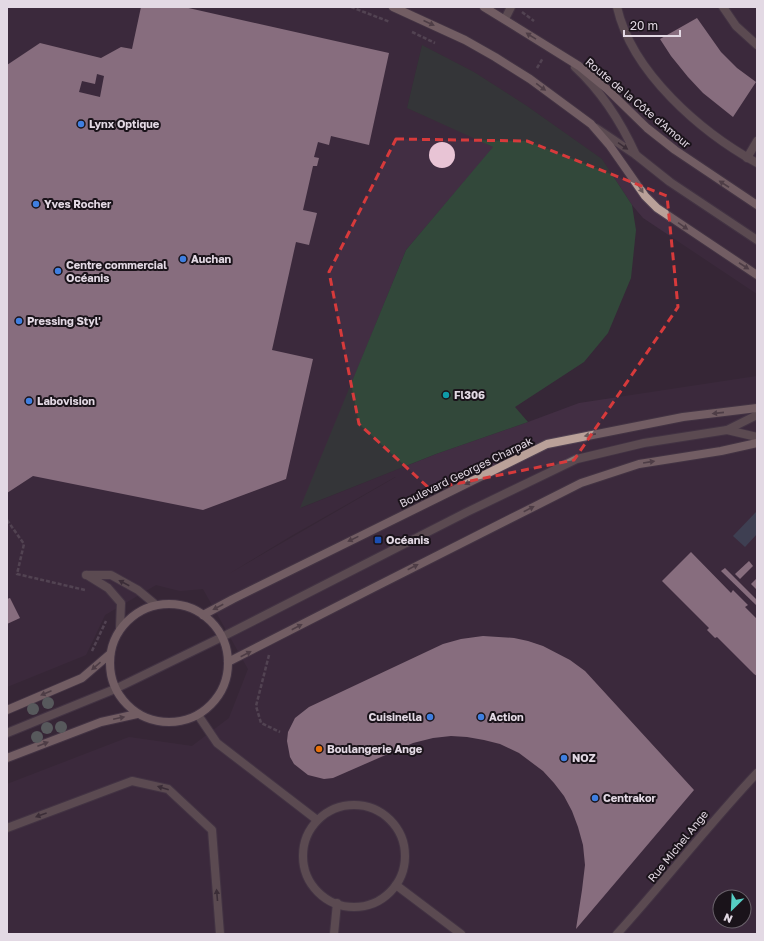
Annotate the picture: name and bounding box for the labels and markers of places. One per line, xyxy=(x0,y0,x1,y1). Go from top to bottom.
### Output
place label: Lynx Optique xyxy=(89,117,160,130)
marker: Lynx Optique xyxy=(76,119,86,129)
place label: Yves Rocher xyxy=(44,197,112,210)
marker: Yves Rocher xyxy=(31,199,41,209)
place label: Auchan xyxy=(191,252,232,265)
marker: Auchan xyxy=(178,254,188,264)
place label: Centre commercial Océanis xyxy=(66,258,167,284)
marker: Centre commercial Océanis xyxy=(53,266,63,276)
place label: Pressing Styl' xyxy=(27,314,101,327)
marker: Pressing Styl' xyxy=(14,316,24,326)
place label: Fl306 xyxy=(454,388,485,401)
marker: Fl306 xyxy=(441,390,451,400)
place label: Labovision xyxy=(37,394,95,407)
marker: Labovision xyxy=(24,396,34,406)
place label: Océanis xyxy=(386,533,430,546)
marker: Océanis xyxy=(373,535,383,545)
place label: Cuisinella xyxy=(369,710,422,723)
place label: Action xyxy=(489,710,524,723)
marker: Cuisinella xyxy=(425,712,435,722)
marker: Action xyxy=(476,712,486,722)
place label: Boulangerie Ange xyxy=(327,742,423,755)
marker: Boulangerie Ange xyxy=(314,744,324,754)
place label: NOZ xyxy=(572,751,596,764)
marker: NOZ xyxy=(559,753,569,763)
place label: Centrakor xyxy=(603,791,657,804)
marker: Centrakor xyxy=(590,793,600,803)

